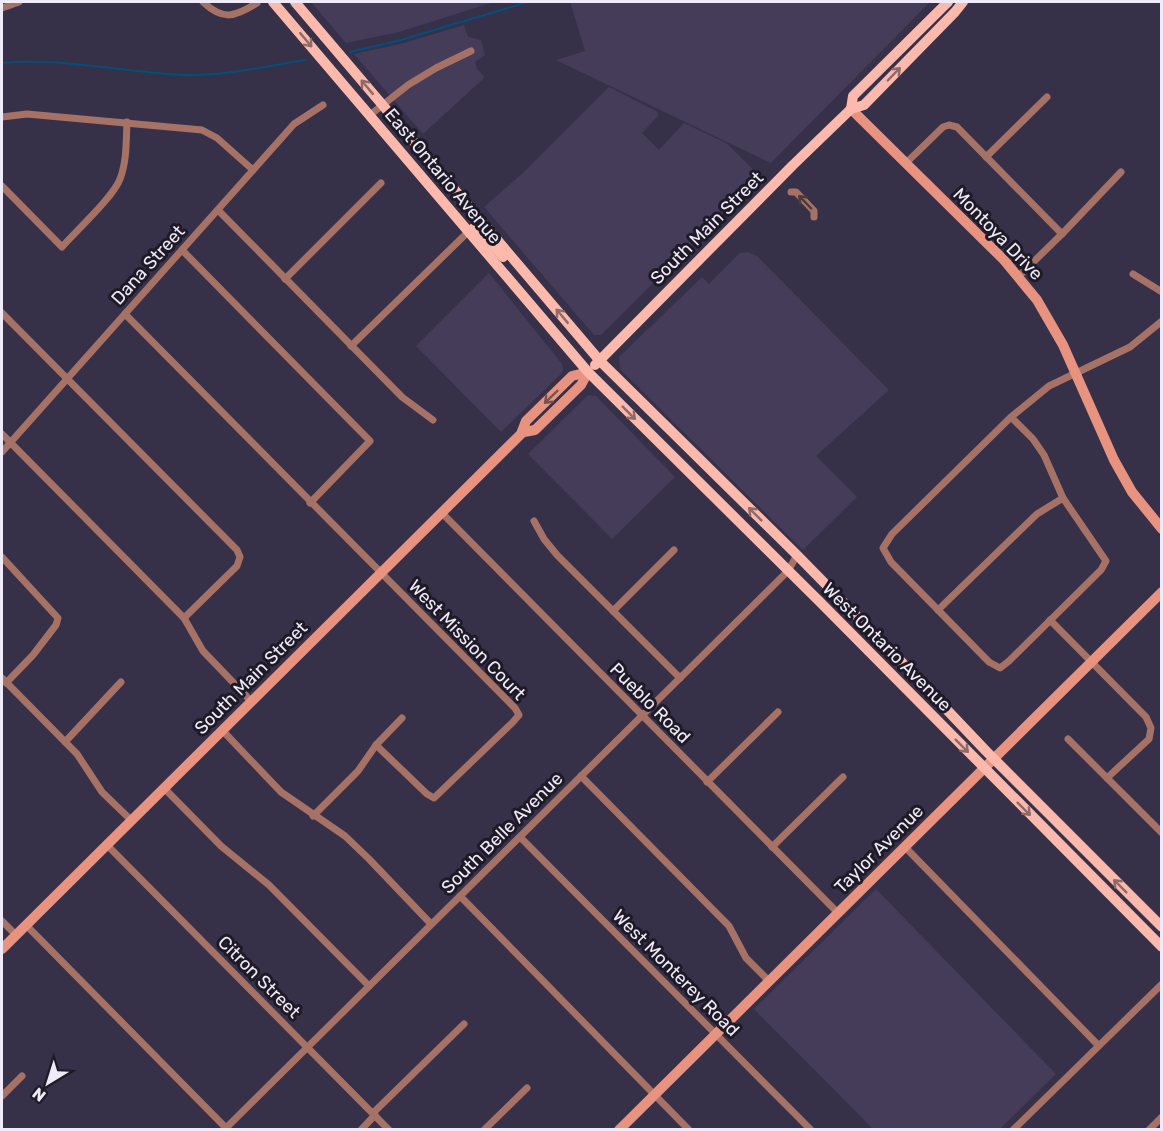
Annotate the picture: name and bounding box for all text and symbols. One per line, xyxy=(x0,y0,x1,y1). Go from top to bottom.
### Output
one-way arrow xyxy=(299,32,313,47)
one-way arrow xyxy=(887,66,902,81)
one-way arrow xyxy=(361,79,374,95)
street label: East Ontario Avenue xyxy=(380,104,506,248)
street label: South Main Street xyxy=(646,167,768,289)
street label: Montoya Drive xyxy=(949,183,1047,285)
one-way arrow xyxy=(798,195,813,210)
street label: Dana Street xyxy=(106,221,190,309)
one-way arrow xyxy=(555,309,569,324)
one-way arrow xyxy=(544,390,559,404)
one-way arrow xyxy=(622,406,637,421)
one-way arrow xyxy=(748,507,763,521)
street label: West Mission Court xyxy=(404,575,530,705)
street label: West Ontario Avenue xyxy=(818,578,956,716)
street label: South Main Street xyxy=(190,617,312,739)
street label: Pueblo Road xyxy=(605,658,695,748)
one-way arrow xyxy=(954,739,969,754)
street label: South Belle Avenue xyxy=(437,768,567,898)
street label: Taylor Avenue xyxy=(830,800,928,898)
one-way arrow xyxy=(1017,802,1032,817)
one-way arrow xyxy=(1113,878,1128,893)
street label: West Monterey Road xyxy=(608,905,744,1041)
street label: Citron Street xyxy=(213,931,305,1023)
north arrow xyxy=(18,1053,78,1113)
text: N xyxy=(29,1083,49,1105)

